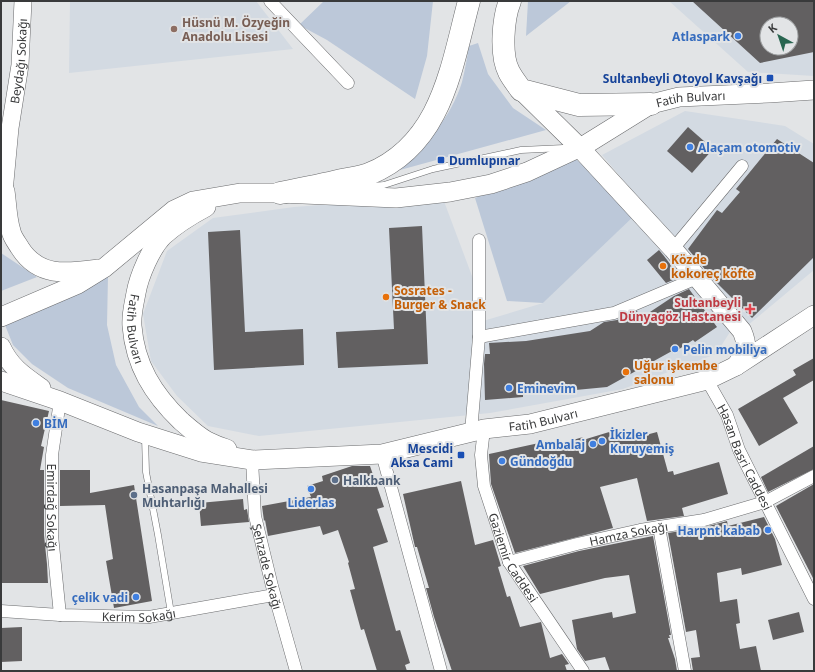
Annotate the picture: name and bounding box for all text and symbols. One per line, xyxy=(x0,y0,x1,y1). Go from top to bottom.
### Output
place label: Hüsnü M. Özyeğin Anadolu Lisesi xyxy=(182,14,290,45)
north arrow xyxy=(759,16,799,56)
street label: Beydağı Sokağı xyxy=(5,18,31,105)
text: K xyxy=(765,19,780,36)
marker: Hüsnü M. Özyeğin Anadolu Lisesi xyxy=(169,24,179,34)
place label: Atlaspark xyxy=(672,28,731,45)
marker: Atlaspark xyxy=(733,31,743,41)
place label: Sultanbeyli Otoyol Kavşağı xyxy=(603,70,762,87)
marker: Sultanbeyli Otoyol Kavşağı xyxy=(765,73,775,83)
street label: Fatih Bulvarı xyxy=(654,86,726,111)
place label: Alaçam otomotiv xyxy=(698,139,800,156)
marker: Alaçam otomotiv xyxy=(685,142,695,152)
place label: Dumlupınar xyxy=(449,152,521,169)
marker: Dumlupınar xyxy=(436,155,446,165)
place label: Közde kokoreç köfte xyxy=(671,251,754,282)
marker: Közde kokoreç köfte xyxy=(658,261,668,271)
place label: Sosrates - Burger & Snack xyxy=(394,282,486,313)
street label: Fatih Bulvarı xyxy=(123,292,148,366)
marker: Sosrates - Burger & Snack xyxy=(381,292,391,302)
place label: Sultanbeyli Dünyagöz Hastanesi xyxy=(619,294,741,325)
marker: Sultanbeyli Dünyagöz Hastanesi xyxy=(744,303,756,315)
place label: Pelin mobiliya xyxy=(683,341,767,358)
marker: Pelin mobiliya xyxy=(670,344,680,354)
place label: Uğur işkembe salonu xyxy=(634,357,718,388)
marker: Uğur işkembe salonu xyxy=(621,367,631,377)
place label: Eminevim xyxy=(517,380,576,397)
marker: Eminevim xyxy=(504,383,514,393)
street label: Hasan Basri Caddesi xyxy=(714,401,776,513)
street label: Fatih Bulvarı xyxy=(508,404,579,435)
place label: BİM xyxy=(44,415,68,432)
marker: BİM xyxy=(31,418,41,428)
place label: İkizler Kuruyemiş xyxy=(610,426,674,457)
place label: Ambalaj xyxy=(536,436,585,453)
marker: İkizler Kuruyemiş xyxy=(597,436,607,446)
marker: Ambalaj xyxy=(588,439,598,449)
place label: Mescidi Aksa Cami xyxy=(391,440,453,471)
marker: Mescidi Aksa Cami xyxy=(456,450,466,460)
place label: Gündoğdu xyxy=(510,453,572,470)
marker: Gündoğdu xyxy=(497,456,507,466)
street label: Emirdağ Sokağı xyxy=(43,463,62,552)
place label: Halkbank xyxy=(343,472,401,489)
marker: Halkbank xyxy=(330,475,340,485)
place label: Hasanpaşa Mahallesi Muhtarlığı xyxy=(142,480,268,511)
marker: Liderlas xyxy=(306,484,316,494)
marker: Hasanpaşa Mahallesi Muhtarlığı xyxy=(129,490,139,500)
place label: Liderlas xyxy=(287,494,335,511)
street label: Gaziemir Caddesi xyxy=(485,510,542,605)
street label: Hamza Sokağı xyxy=(588,517,669,550)
street label: Şehzade Sokağı xyxy=(249,522,287,611)
place label: Harpnt kabab xyxy=(678,522,760,539)
marker: Harpnt kabab xyxy=(763,525,773,535)
place label: çelik vadi xyxy=(72,589,128,606)
marker: çelik vadi xyxy=(131,592,141,602)
street label: Kerim Sokağı xyxy=(102,604,177,626)

